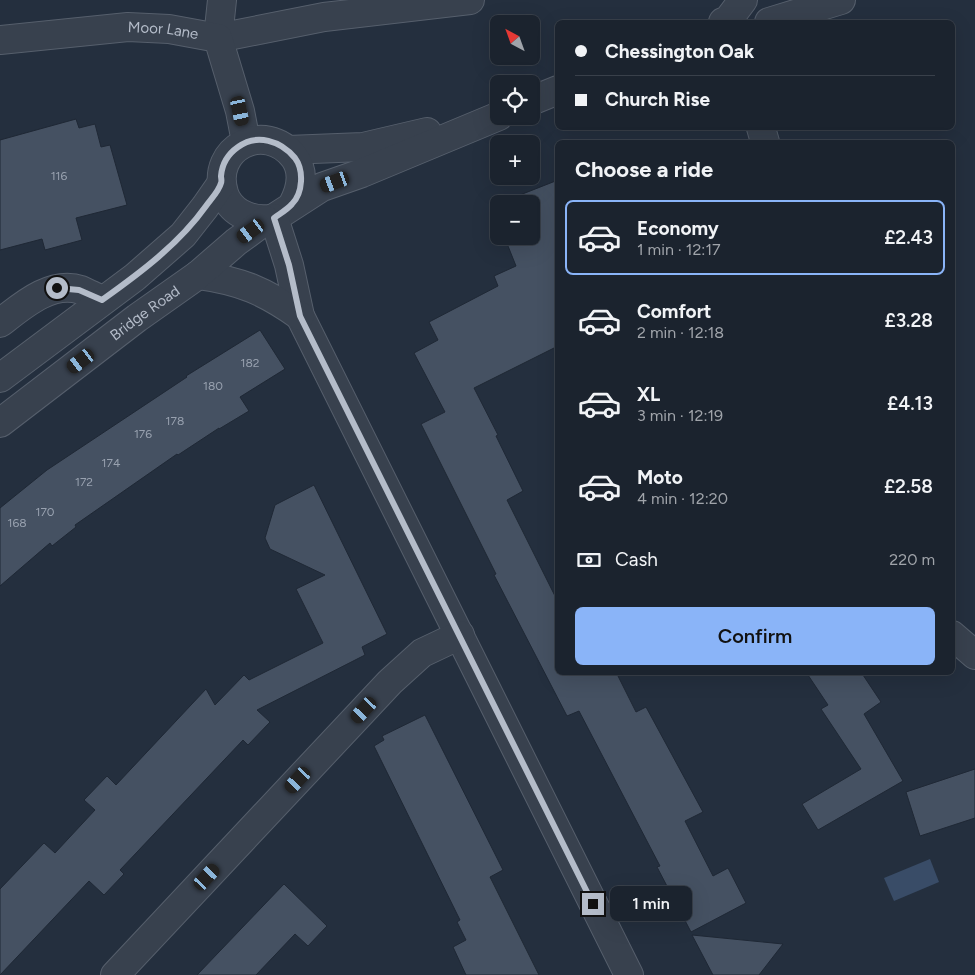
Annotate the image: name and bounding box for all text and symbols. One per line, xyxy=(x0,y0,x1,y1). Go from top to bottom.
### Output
north arrow xyxy=(490,15,540,65)
map controls xyxy=(490,15,540,245)
street label: Moor Lane xyxy=(127,18,200,43)
text: Chessington Oak xyxy=(605,40,754,63)
button: locate xyxy=(490,75,540,125)
text: Church Rise xyxy=(605,88,710,111)
car xyxy=(229,95,250,127)
button: + xyxy=(490,135,540,185)
text: Choose a ride xyxy=(575,156,713,183)
house number: 116 xyxy=(51,169,68,183)
car xyxy=(318,170,351,194)
button: − xyxy=(490,195,540,245)
icon: car xyxy=(577,215,622,260)
car xyxy=(234,216,267,246)
text: Economy xyxy=(637,217,719,240)
text: £2.43 xyxy=(884,226,933,249)
text: 1 min · 12:17 xyxy=(637,240,721,259)
route start xyxy=(46,277,68,299)
street label: Bridge Road xyxy=(107,282,183,344)
icon: car xyxy=(577,298,622,343)
text: Comfort xyxy=(637,300,712,323)
text: £3.28 xyxy=(884,309,933,332)
text: 2 min · 12:18 xyxy=(637,323,724,342)
car xyxy=(64,346,97,376)
house number: 182 xyxy=(240,356,260,370)
house number: 180 xyxy=(203,379,223,393)
icon: car xyxy=(577,381,622,426)
text: XL xyxy=(637,383,660,406)
text: £4.13 xyxy=(887,392,933,415)
text: 3 min · 12:19 xyxy=(637,406,723,425)
house number: 178 xyxy=(166,414,184,428)
house number: 176 xyxy=(134,427,152,441)
house number: 174 xyxy=(102,456,121,470)
icon: car xyxy=(577,464,622,509)
text: Moto xyxy=(637,466,683,489)
house number: 172 xyxy=(75,475,93,489)
text: £2.58 xyxy=(884,475,933,498)
text: 4 min · 12:20 xyxy=(637,489,728,508)
house number: 170 xyxy=(35,505,55,519)
house number: 168 xyxy=(7,516,27,530)
icon: cash xyxy=(575,546,603,574)
text: Cash xyxy=(615,548,658,571)
text: 220 m xyxy=(889,550,935,569)
button: Confirm xyxy=(575,607,935,665)
car xyxy=(348,694,379,726)
car xyxy=(282,764,313,796)
car xyxy=(191,861,222,893)
callout: 1 min xyxy=(610,886,693,922)
route end xyxy=(582,893,604,915)
text: 1 min xyxy=(632,894,670,913)

